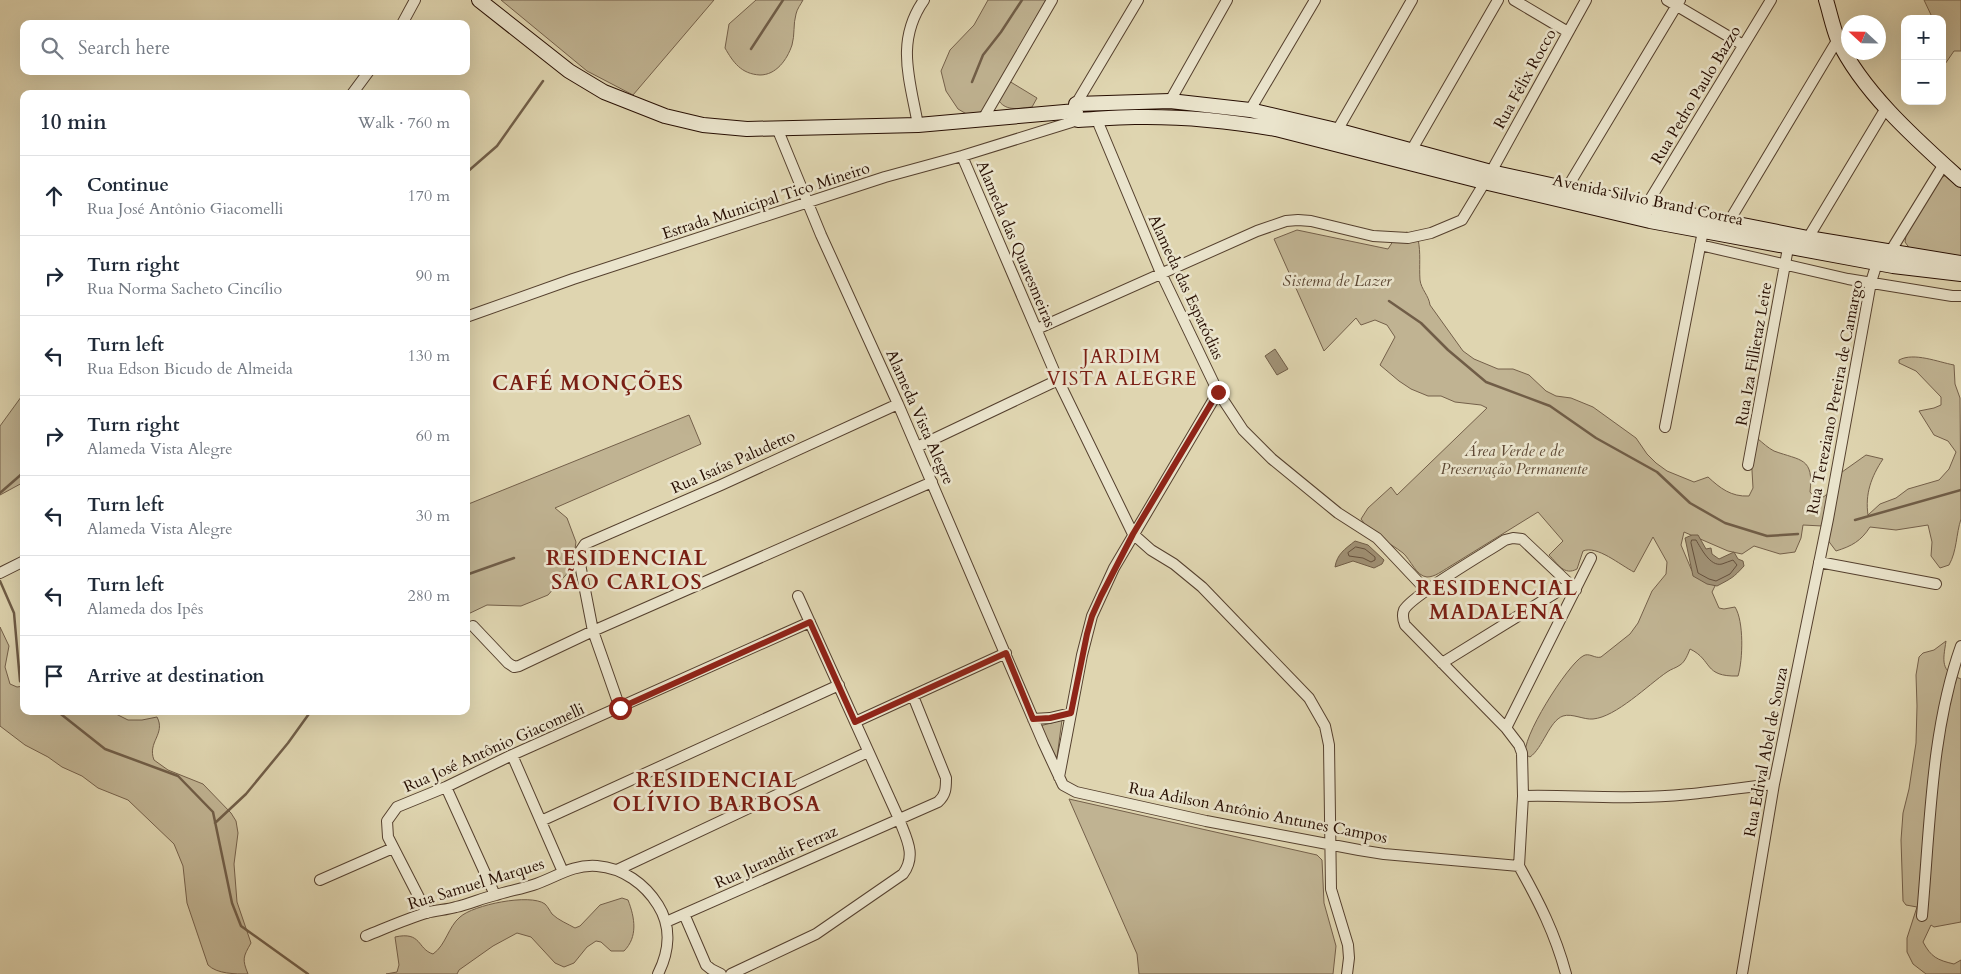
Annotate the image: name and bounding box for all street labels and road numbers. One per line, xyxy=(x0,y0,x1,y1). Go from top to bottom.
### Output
street label: Rua Pedro Paulo Bazzo xyxy=(1646,21,1746,168)
street label: Rua Félix Rocco xyxy=(1488,25,1562,133)
street label: Estrada Municipal Tico Mineiro xyxy=(659,157,873,245)
street label: Alameda das Quaresmeiras xyxy=(971,157,1061,331)
street label: Avenida Silvio Brand Correa xyxy=(1551,169,1745,231)
street label: Alameda das Espatódias xyxy=(1143,211,1229,363)
street label: Rua Tereziano Pereira de Camargo xyxy=(1801,278,1869,516)
street label: Rua Iza Fillietaz Leite xyxy=(1731,280,1777,428)
street label: Alameda Vista Alegre xyxy=(880,346,960,488)
street label: Rua Isaías Paludetto xyxy=(667,425,799,499)
street label: Rua Edival Abel de Souza xyxy=(1739,665,1793,839)
street label: Rua José Antônio Giacomelli xyxy=(400,698,589,798)
street label: Rua Adilson Antônio Antunes Campos xyxy=(1127,777,1389,849)
street label: Rua Jurandir Ferraz xyxy=(711,820,841,894)
street label: Rua Samuel Marques xyxy=(405,853,547,915)

